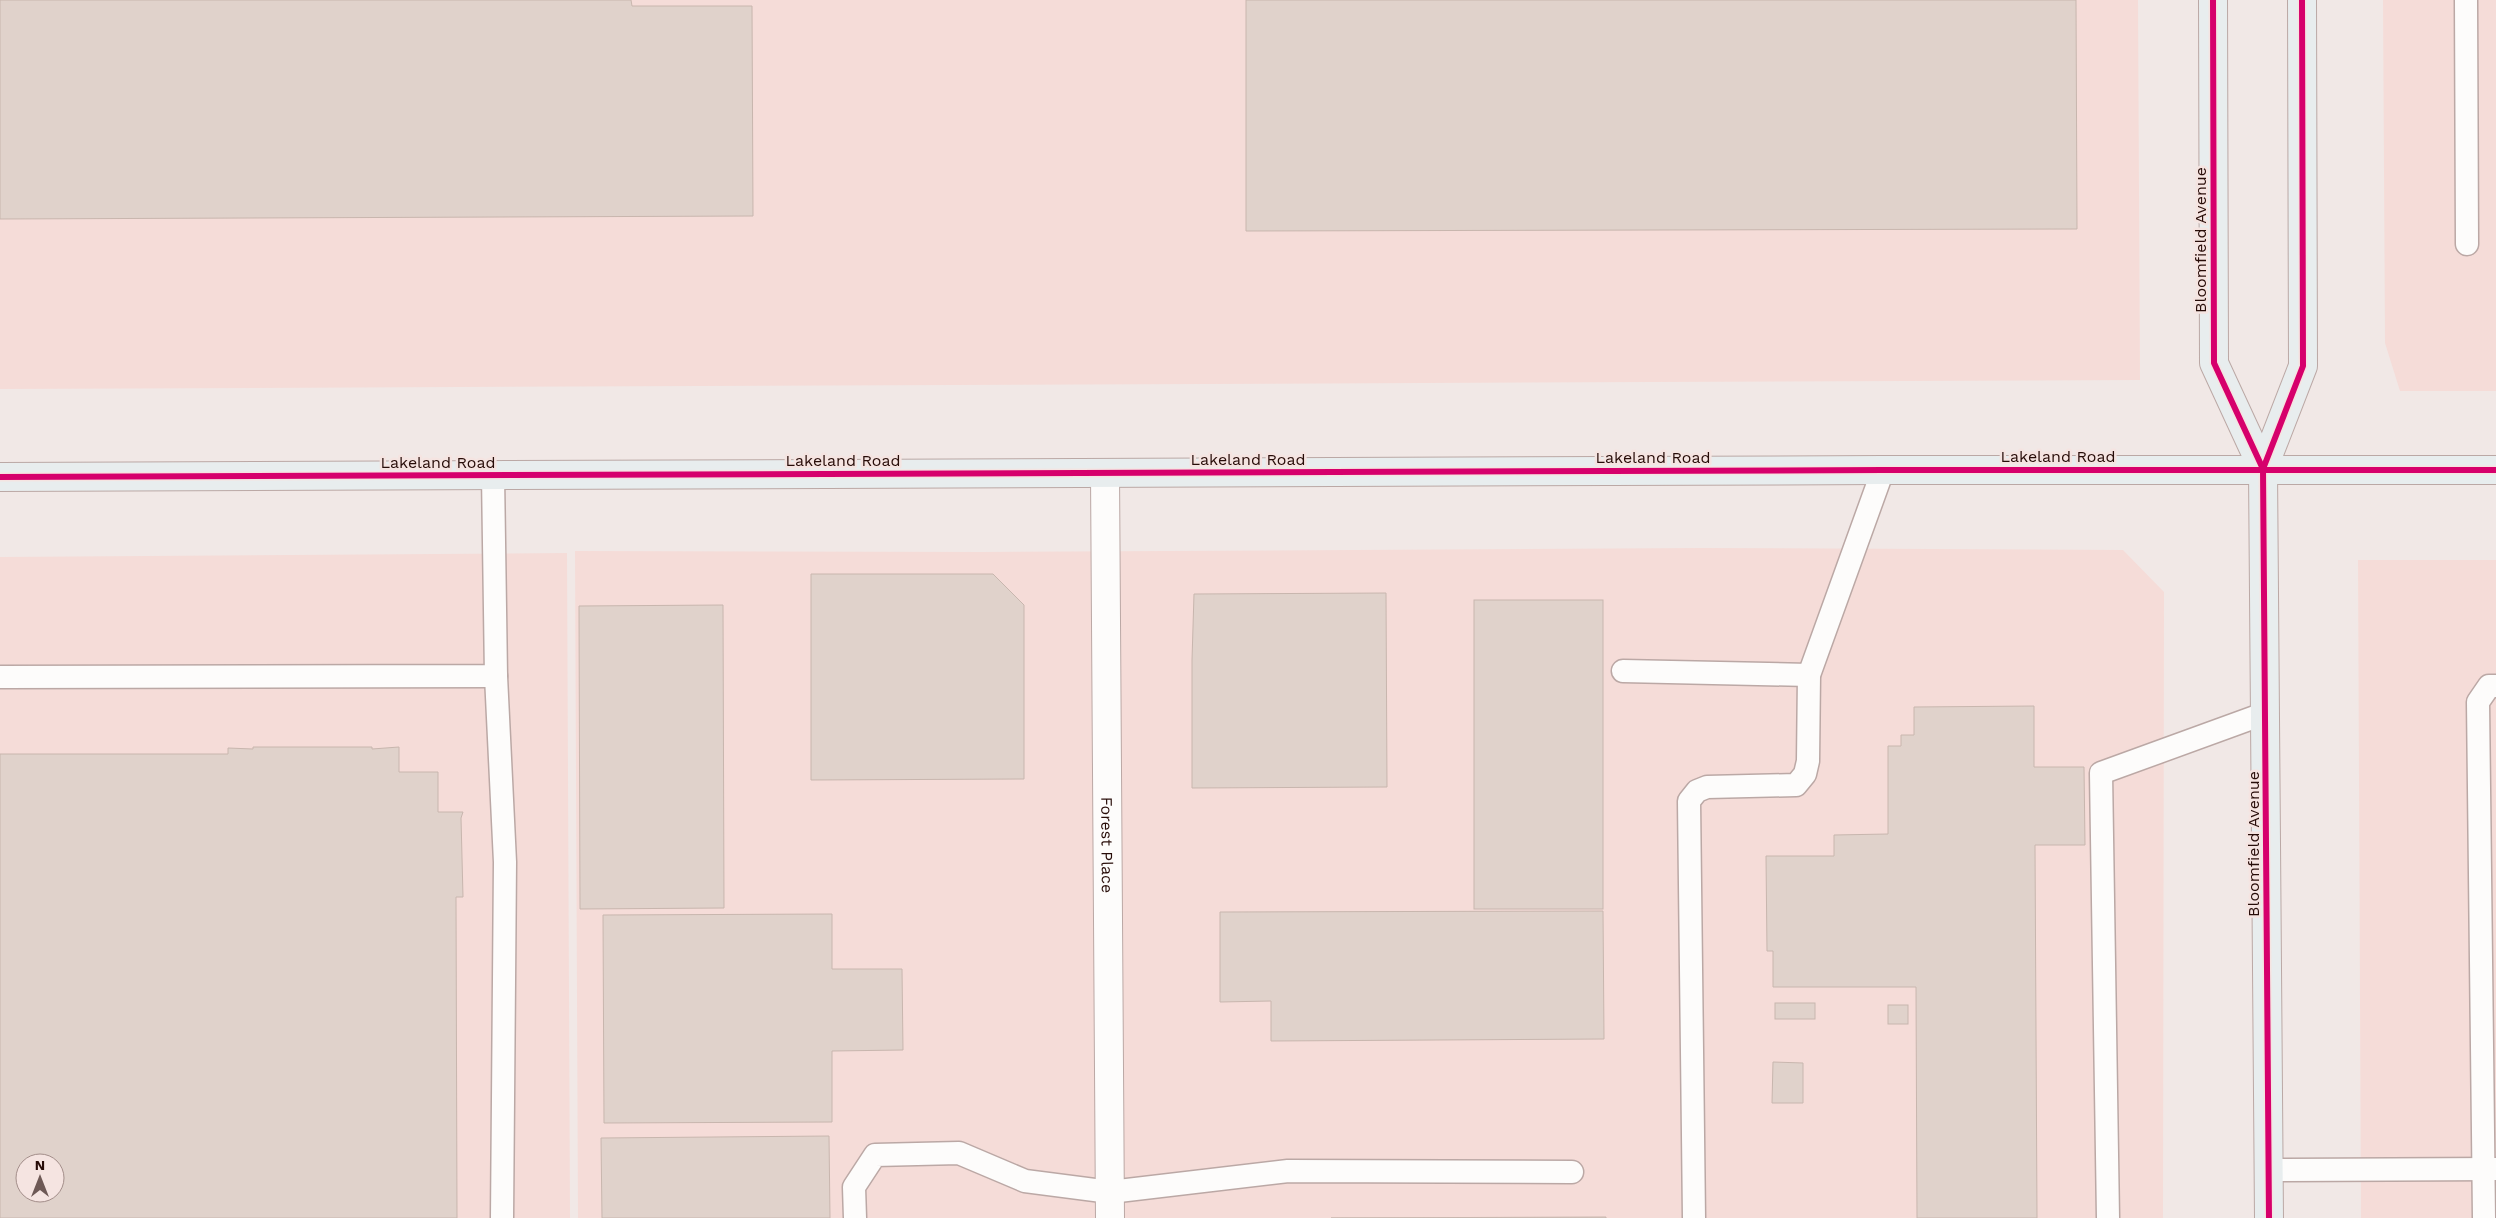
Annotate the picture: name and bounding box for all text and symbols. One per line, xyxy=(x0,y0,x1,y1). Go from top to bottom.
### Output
street label: Bloomfield Avenue xyxy=(2191,167,2210,313)
street label: Lakeland Road xyxy=(2000,447,2116,466)
street label: Lakeland Road xyxy=(1595,448,1711,467)
street label: Lakeland Road xyxy=(1190,450,1306,469)
street label: Lakeland Road xyxy=(785,451,901,470)
street label: Lakeland Road xyxy=(380,453,496,472)
street label: Bloomfield Avenue xyxy=(2244,771,2263,917)
street label: Forest Place xyxy=(1097,797,1117,893)
north arrow xyxy=(15,1153,65,1203)
text: N xyxy=(35,1157,45,1173)

